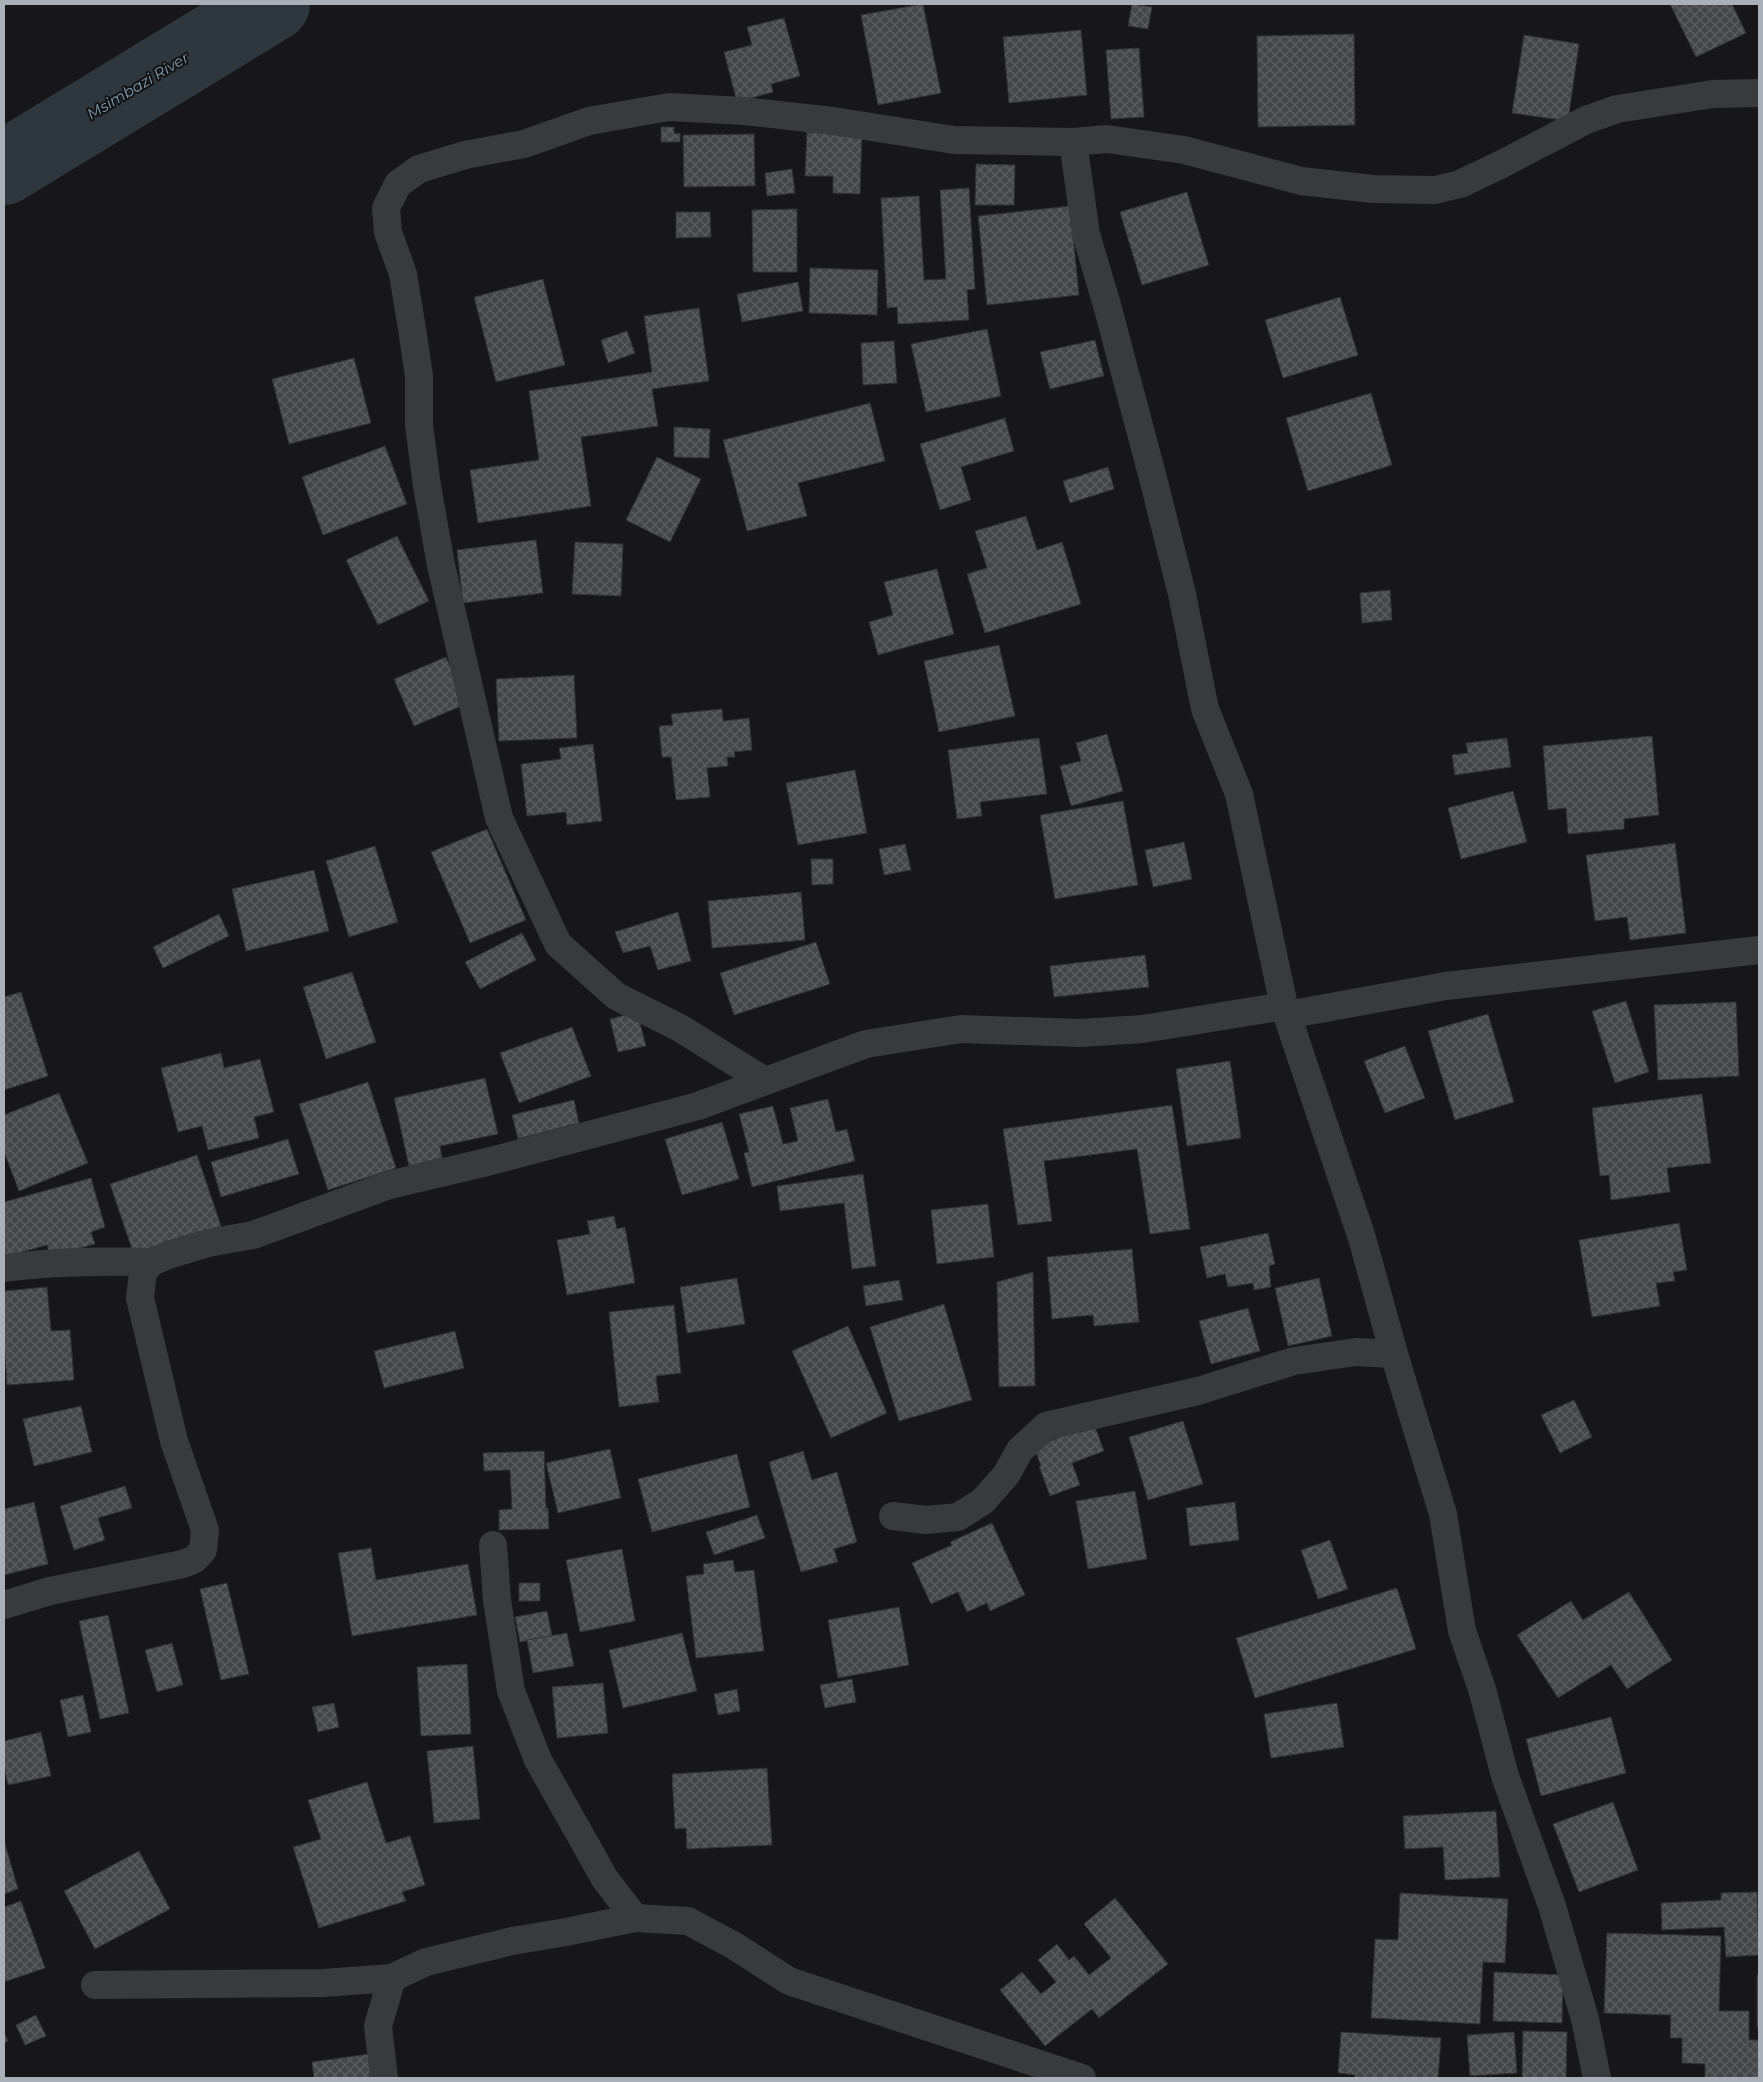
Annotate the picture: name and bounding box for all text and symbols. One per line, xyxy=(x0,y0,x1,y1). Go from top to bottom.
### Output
water label: Msimbazi River xyxy=(83,47,193,123)

